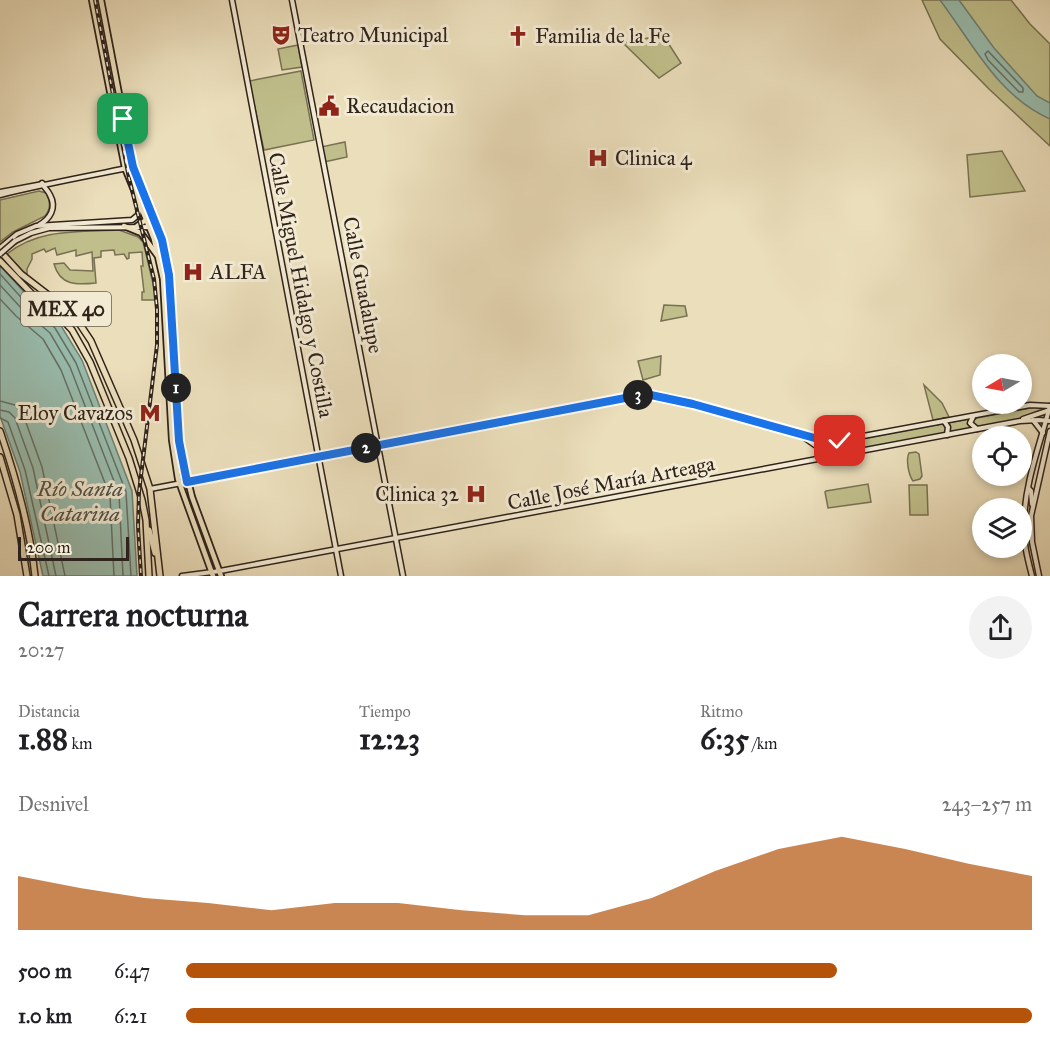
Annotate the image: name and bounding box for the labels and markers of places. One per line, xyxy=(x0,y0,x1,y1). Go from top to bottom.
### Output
place label: Teatro Municipal xyxy=(298,22,448,48)
theatre icon: Teatro Municipal xyxy=(269,23,293,47)
place label: Familia de la Fe xyxy=(535,23,670,49)
church icon: Familia de la Fe xyxy=(506,24,530,48)
pin xyxy=(97,93,148,144)
place label: Recaudacion xyxy=(346,93,454,119)
public building icon: Recaudacion xyxy=(317,94,341,118)
place label: Clinica 4 xyxy=(615,145,693,171)
hospital icon: Clinica 4 xyxy=(586,146,610,170)
place label: ALFA xyxy=(209,259,267,285)
hospital icon: ALFA xyxy=(181,260,205,284)
pin: 1 xyxy=(161,373,191,403)
pin: 3 xyxy=(623,380,653,410)
place label: Eloy Cavazos xyxy=(17,400,133,426)
metro station icon: Eloy Cavazos xyxy=(138,401,162,425)
pin xyxy=(814,415,865,466)
pin: 2 xyxy=(351,433,381,463)
place label: Clinica 32 xyxy=(375,481,460,507)
hospital icon: Clinica 32 xyxy=(464,482,488,506)

